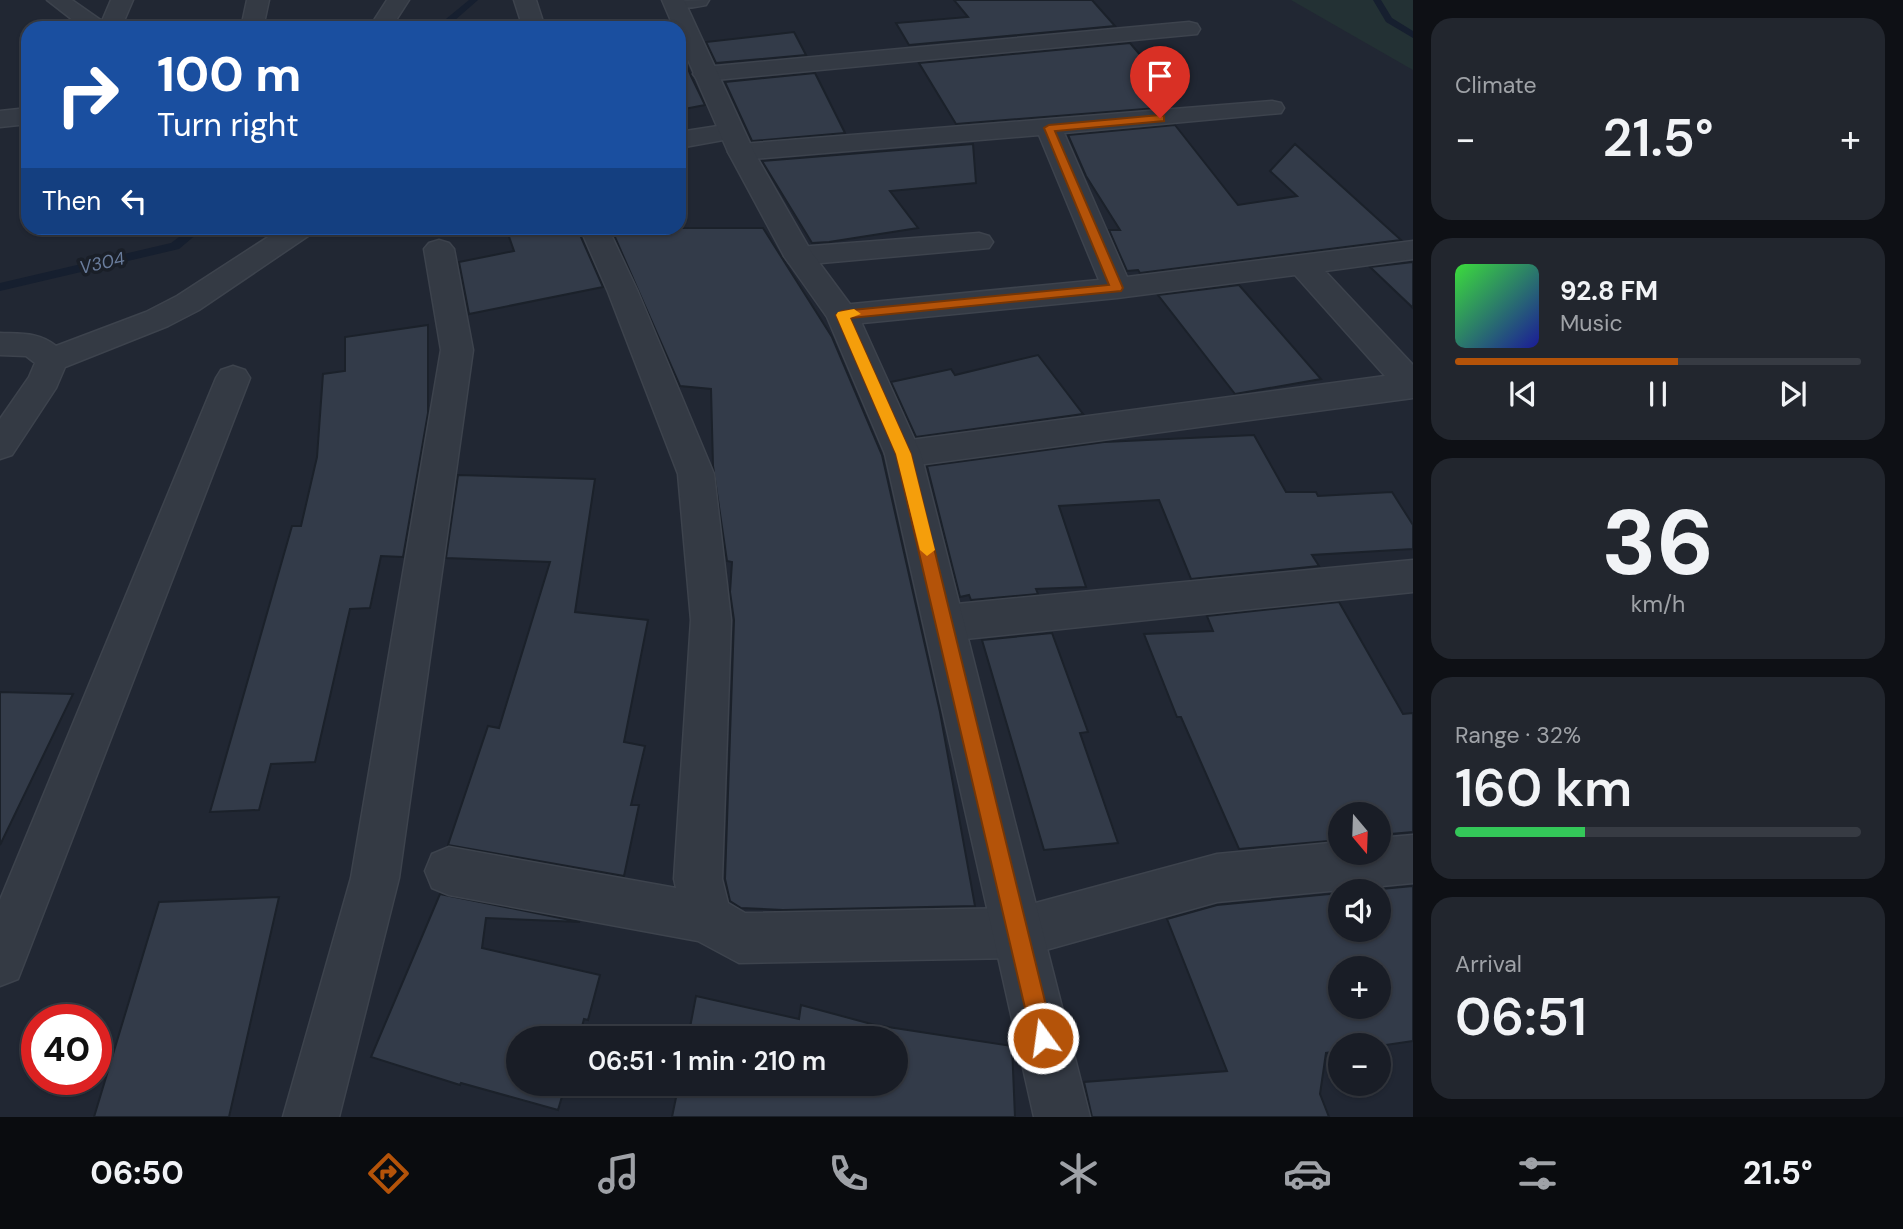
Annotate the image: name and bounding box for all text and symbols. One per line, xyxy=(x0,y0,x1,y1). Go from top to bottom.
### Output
text: 100 m xyxy=(157,42,301,106)
pin xyxy=(1130,46,1190,118)
icon: right xyxy=(42,49,133,140)
icon: arrive xyxy=(1141,57,1179,95)
text: Climate xyxy=(1455,70,1537,100)
text: Turn right xyxy=(157,104,299,146)
text: 21.5° xyxy=(1602,104,1714,172)
text: − xyxy=(1455,114,1476,164)
text: + xyxy=(1840,114,1861,164)
icon: left xyxy=(115,182,153,220)
text: Then xyxy=(42,184,101,218)
water label: V304 xyxy=(77,246,127,280)
text: 92.8 FM xyxy=(1560,274,1658,308)
text: Music xyxy=(1560,308,1623,338)
icon: previous xyxy=(1504,375,1542,413)
icon: pause xyxy=(1639,375,1677,413)
icon: next xyxy=(1774,375,1812,413)
text: 36 xyxy=(1602,484,1714,602)
text: km/h xyxy=(1631,589,1685,619)
text: Range · 32% xyxy=(1455,720,1581,750)
text: 160 km xyxy=(1455,754,1632,822)
north arrow xyxy=(1328,802,1391,864)
map controls xyxy=(1328,802,1391,1096)
button: sound xyxy=(1328,879,1391,942)
text: Arrival xyxy=(1455,949,1522,979)
button: + xyxy=(1328,956,1391,1019)
text: 06:51 xyxy=(1455,983,1587,1051)
position arrow xyxy=(1006,1001,1080,1075)
speed limit sign: 40 xyxy=(21,1004,112,1095)
button: − xyxy=(1328,1033,1391,1096)
text: 06:51 · 1 min · 210 m xyxy=(588,1044,826,1078)
icon: directions xyxy=(364,1149,413,1198)
icon: music xyxy=(594,1149,643,1198)
icon: phone xyxy=(824,1149,873,1198)
icon: climate xyxy=(1054,1149,1103,1198)
icon: car xyxy=(1283,1149,1332,1198)
icon: filters xyxy=(1513,1149,1562,1198)
text: 06:50 xyxy=(90,1152,184,1194)
text: 21.5° xyxy=(1743,1152,1813,1194)

